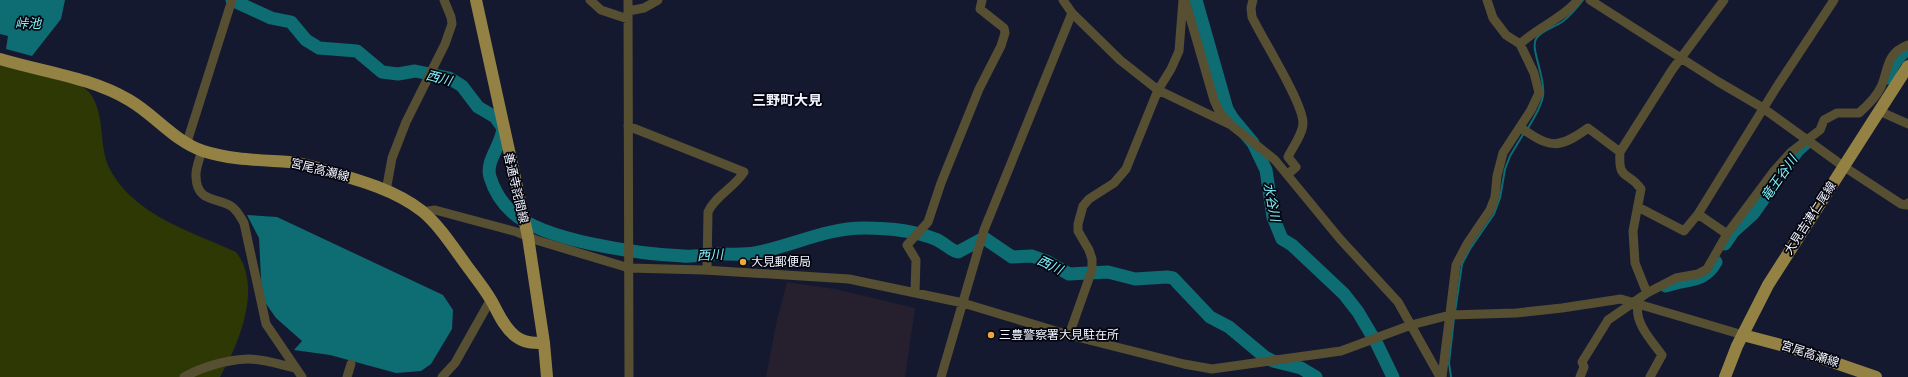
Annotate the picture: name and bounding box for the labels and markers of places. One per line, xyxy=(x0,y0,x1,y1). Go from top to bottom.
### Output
place label: 大見郵便局 xyxy=(751,255,811,269)
marker: 大見郵便局 xyxy=(738,257,748,267)
place label: 三豊警察署大見駐在所 xyxy=(999,328,1119,342)
marker: 三豊警察署大見駐在所 xyxy=(986,330,996,340)

